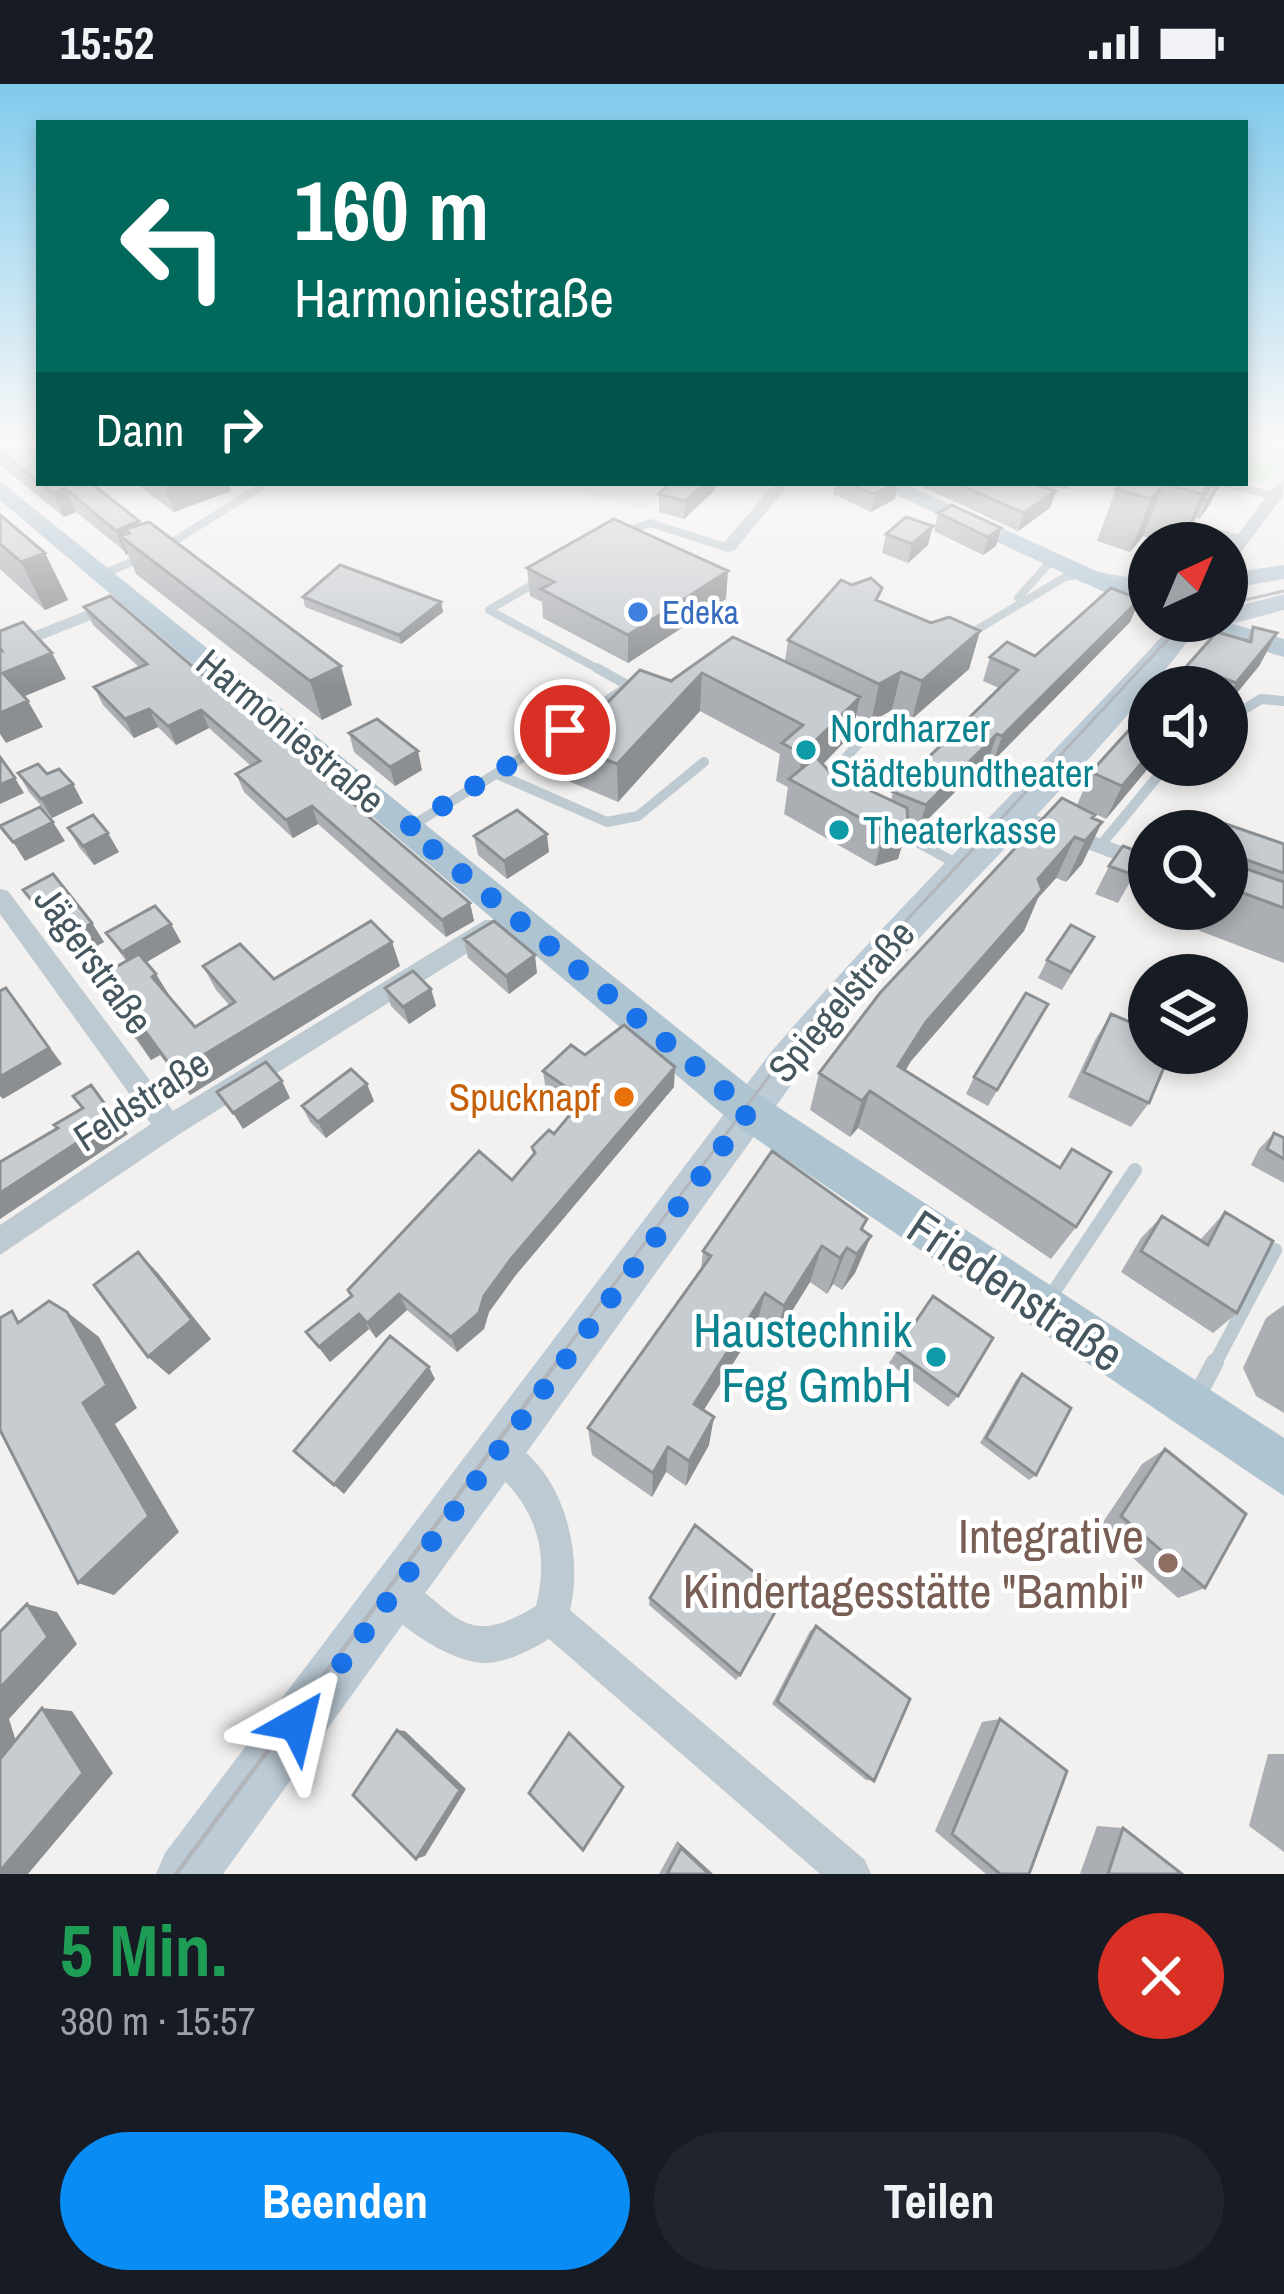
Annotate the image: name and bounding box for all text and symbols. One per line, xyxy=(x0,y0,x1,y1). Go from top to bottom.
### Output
text: 15:52 xyxy=(60,12,154,73)
text: 160 m xyxy=(294,153,489,266)
icon: left xyxy=(96,168,252,324)
text: Harmoniestraße xyxy=(294,261,614,334)
icon: right xyxy=(208,396,274,462)
text: Dann xyxy=(96,399,184,460)
north arrow xyxy=(1128,522,1248,642)
map controls xyxy=(1128,522,1248,1074)
place label: Edeka xyxy=(662,590,739,634)
marker: Edeka xyxy=(625,599,651,625)
street label: Harmoniestraße xyxy=(186,637,396,825)
button: sound xyxy=(1128,666,1248,786)
pin xyxy=(514,679,616,781)
icon: arrive xyxy=(532,697,598,763)
place label: Nordharzer Städtebundtheater xyxy=(830,702,1094,799)
marker: Nordharzer Städtebundtheater xyxy=(793,737,819,763)
place label: Theaterkasse xyxy=(863,804,1057,856)
button: search xyxy=(1128,810,1248,930)
marker: Theaterkasse xyxy=(826,817,852,843)
street label: Jägerstraße xyxy=(23,876,165,1044)
street label: Spiegelstraße xyxy=(756,909,926,1093)
button: layers xyxy=(1128,954,1248,1074)
street label: Feldstraße xyxy=(63,1037,219,1163)
place label: Spucknapf xyxy=(449,1071,600,1123)
marker: Spucknapf xyxy=(611,1084,637,1110)
street label: Friedenstraße xyxy=(895,1194,1137,1386)
place label: Haustechnik Feg GmbH xyxy=(693,1297,912,1417)
marker: Haustechnik Feg GmbH xyxy=(923,1344,949,1370)
place label: Integrative Kindertagesstätte "Bambi" xyxy=(683,1503,1144,1623)
marker: Integrative Kindertagesstätte "Bambi" xyxy=(1155,1550,1181,1576)
position arrow xyxy=(234,1661,360,1787)
text: 5 Min. xyxy=(60,1901,227,1998)
button: close xyxy=(1098,1913,1224,2039)
text: 380 m · 15:57 xyxy=(60,1995,256,2047)
button: Beenden xyxy=(60,2132,630,2270)
button: Teilen xyxy=(654,2132,1224,2270)

